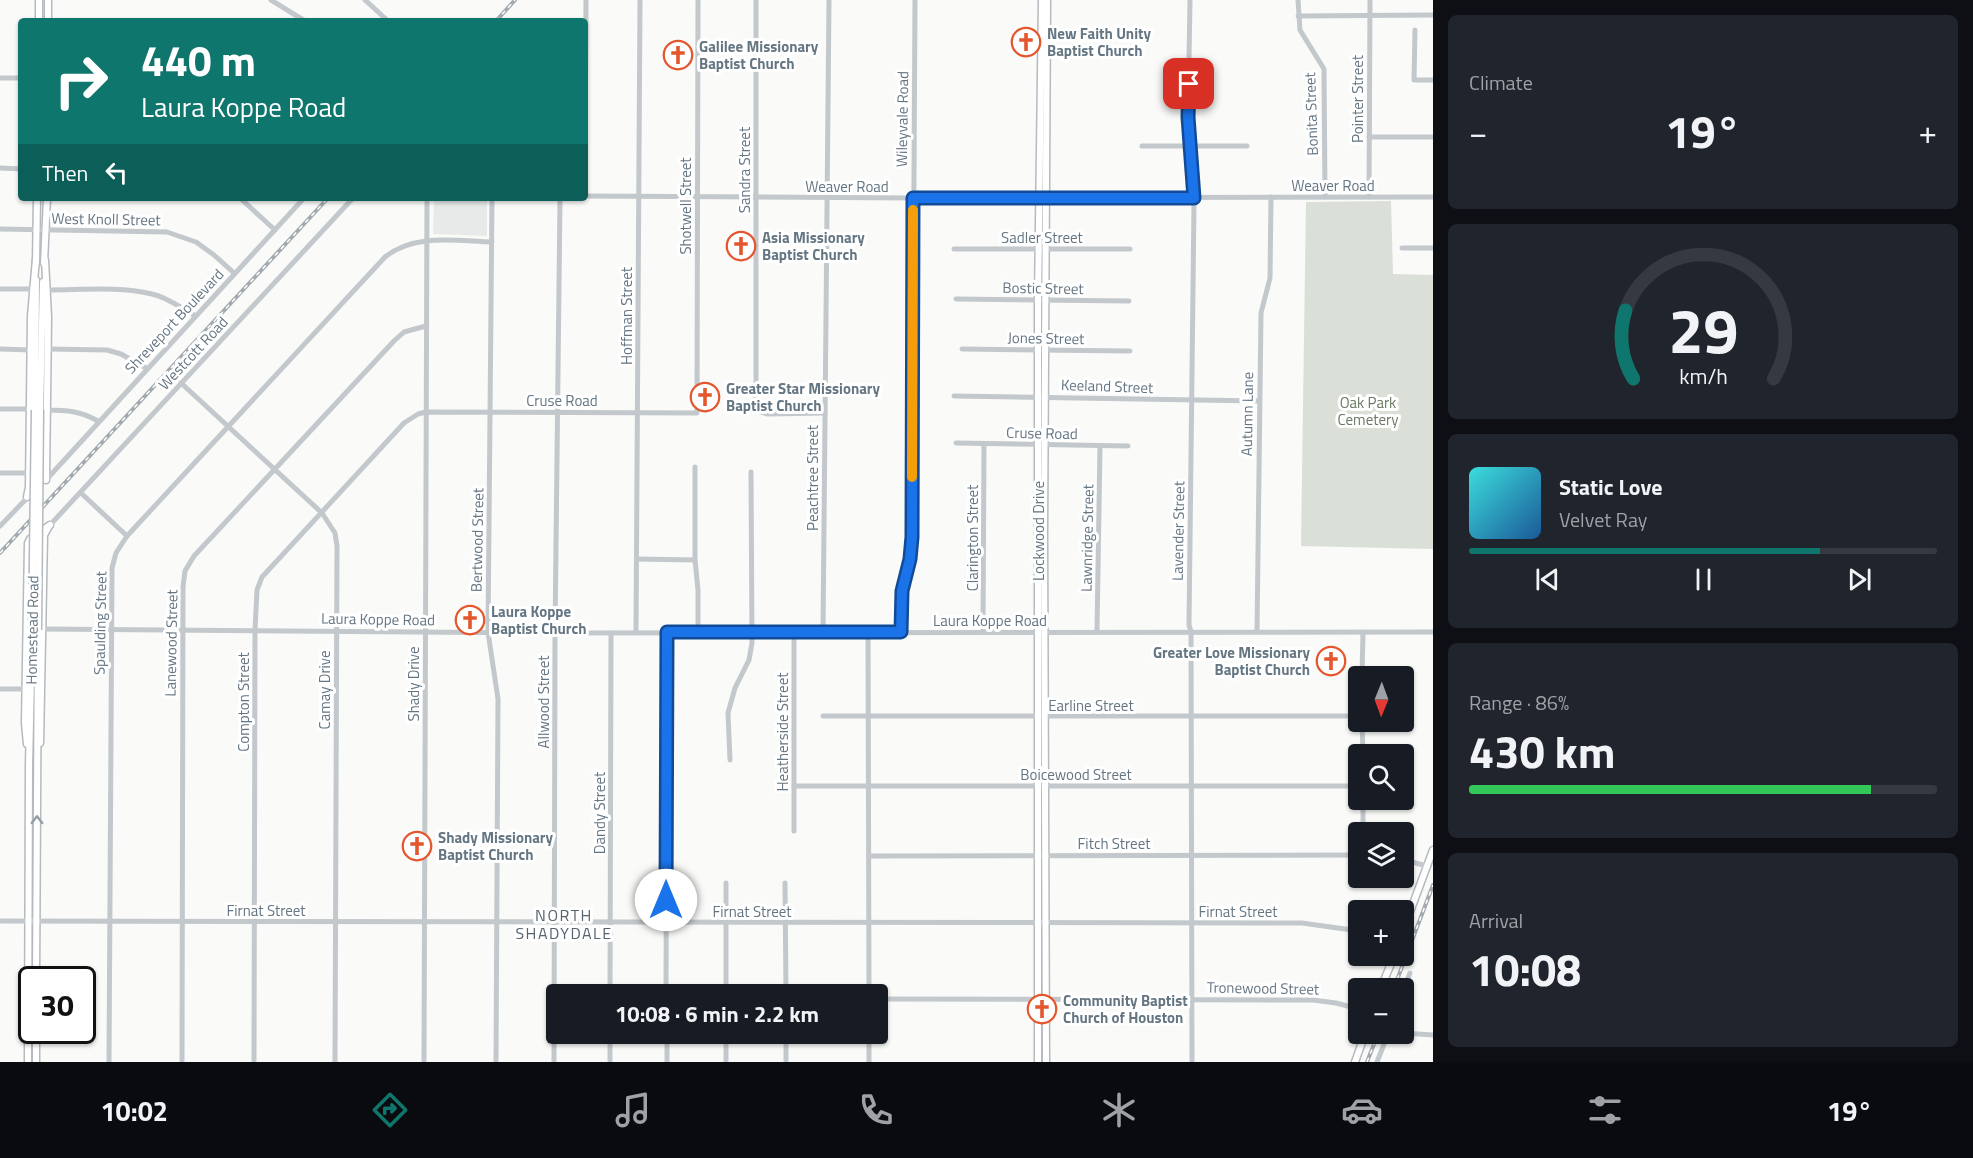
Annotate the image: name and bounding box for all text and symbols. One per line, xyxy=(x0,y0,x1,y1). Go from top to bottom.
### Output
place label: New Faith Unity Baptist Church xyxy=(1047,22,1151,62)
church icon: New Faith Unity Baptist Church xyxy=(1010,26,1042,58)
text: 440 m xyxy=(141,28,256,92)
place label: Galilee Missionary Baptist Church xyxy=(699,35,819,75)
church icon: Galilee Missionary Baptist Church xyxy=(662,39,694,71)
icon: right xyxy=(42,42,120,120)
street label: Pointer Street xyxy=(1346,54,1369,143)
pin xyxy=(1163,58,1214,109)
icon: arrive xyxy=(1172,67,1205,100)
text: Climate xyxy=(1469,67,1533,98)
street label: Wileyvale Road xyxy=(890,71,914,167)
street label: Bonita Street xyxy=(1298,71,1324,156)
text: Laura Koppe Road xyxy=(141,86,346,127)
text: 19° xyxy=(1665,97,1741,165)
text: − xyxy=(1469,107,1487,157)
text: + xyxy=(1919,107,1937,157)
street label: Sandra Street xyxy=(733,126,756,213)
text: Then xyxy=(42,156,88,190)
icon: left xyxy=(100,156,133,189)
street label: Shotwell Street xyxy=(674,157,697,255)
street label: Weaver Road xyxy=(1291,174,1375,197)
street label: Weaver Road xyxy=(805,175,889,198)
street label: West Knoll Street xyxy=(51,207,162,231)
place label: Asia Missionary Baptist Church xyxy=(762,226,865,266)
street label: Sadler Street xyxy=(1001,226,1084,249)
church icon: Asia Missionary Baptist Church xyxy=(725,230,757,262)
street label: Shreveport Boulevard xyxy=(119,263,229,379)
street label: Hoffman Street xyxy=(615,266,638,365)
street label: Bostic Street xyxy=(1002,276,1085,300)
text: 29 xyxy=(1668,282,1738,377)
street label: Westcott Road xyxy=(153,311,233,395)
street label: Jones Street xyxy=(1007,326,1085,350)
text: km/h xyxy=(1679,360,1727,392)
street label: Autumn Lane xyxy=(1235,372,1259,456)
street label: Keeland Street xyxy=(1060,373,1154,399)
place label: Greater Star Missionary Baptist Church xyxy=(726,377,880,417)
church icon: Greater Star Missionary Baptist Church xyxy=(689,381,721,413)
street label: Cruse Road xyxy=(526,389,598,412)
park label: Oak Park Cemetery xyxy=(1338,391,1398,431)
street label: Cruse Road xyxy=(1006,421,1078,445)
street label: Peachtree Street xyxy=(801,424,824,531)
text: Static Love xyxy=(1559,470,1662,504)
street label: Lavender Street xyxy=(1166,480,1190,581)
street label: Lockwood Drive xyxy=(1027,481,1050,581)
street label: Lawnridge Street xyxy=(1075,483,1099,592)
street label: Clarington Street xyxy=(961,484,984,591)
street label: Bertwood Street xyxy=(465,487,489,592)
text: Velvet Ray xyxy=(1559,504,1648,535)
icon: previous xyxy=(1531,563,1564,596)
icon: pause xyxy=(1687,563,1720,596)
icon: next xyxy=(1843,563,1876,596)
street label: Spaulding Street xyxy=(88,570,112,675)
street label: Homestead Road xyxy=(20,575,44,685)
street label: Lanewood Street xyxy=(159,588,183,697)
place label: Laura Koppe Baptist Church xyxy=(491,600,586,640)
church icon: Laura Koppe Baptist Church xyxy=(454,604,486,636)
street label: Laura Koppe Road xyxy=(321,607,435,631)
street label: Laura Koppe Road xyxy=(933,609,1047,632)
place label: Greater Love Missionary Baptist Church xyxy=(1153,641,1310,681)
church icon: Greater Love Missionary Baptist Church xyxy=(1315,645,1347,677)
street label: Shady Drive xyxy=(402,647,425,722)
street label: Camay Drive xyxy=(313,650,336,730)
street label: Compton Street xyxy=(232,651,255,752)
street label: Allwood Street xyxy=(532,655,555,748)
north arrow xyxy=(1348,666,1414,732)
map controls xyxy=(1348,666,1414,1044)
street label: Heatherside Street xyxy=(771,672,794,791)
text: Range · 86% xyxy=(1469,687,1569,718)
street label: Earline Street xyxy=(1048,694,1134,717)
text: 430 km xyxy=(1469,717,1615,785)
button: search xyxy=(1348,744,1414,810)
street label: Boicewood Street xyxy=(1020,763,1132,786)
street label: Dandy Street xyxy=(588,771,611,854)
one-way arrow xyxy=(30,816,43,825)
button: layers xyxy=(1348,822,1414,888)
place label: Shady Missionary Baptist Church xyxy=(438,826,553,866)
church icon: Shady Missionary Baptist Church xyxy=(401,830,433,862)
street label: Fitch Street xyxy=(1077,832,1151,855)
position arrow xyxy=(634,868,698,932)
street label: Firnat Street xyxy=(226,899,306,922)
street label: Firnat Street xyxy=(712,900,792,923)
street label: Firnat Street xyxy=(1198,900,1278,923)
button: + xyxy=(1348,900,1414,966)
district label: NORTH SHADYDALE xyxy=(515,903,613,945)
text: Arrival xyxy=(1469,905,1523,936)
text: 10:08 xyxy=(1469,935,1581,1003)
speed limit sign: 30 xyxy=(18,966,96,1044)
street label: Tronewood Street xyxy=(1207,976,1320,1000)
button: − xyxy=(1348,978,1414,1044)
place label: Community Baptist Church of Houston xyxy=(1063,989,1188,1029)
church icon: Community Baptist Church of Houston xyxy=(1026,993,1058,1025)
text: 10:08 · 6 min · 2.2 km xyxy=(615,997,819,1031)
icon: directions xyxy=(369,1089,411,1131)
icon: music xyxy=(612,1089,654,1131)
icon: phone xyxy=(855,1089,897,1131)
icon: climate xyxy=(1098,1089,1140,1131)
icon: car xyxy=(1341,1089,1383,1131)
icon: filters xyxy=(1584,1089,1626,1131)
text: 10:02 xyxy=(101,1090,168,1131)
text: 19° xyxy=(1827,1090,1872,1131)

